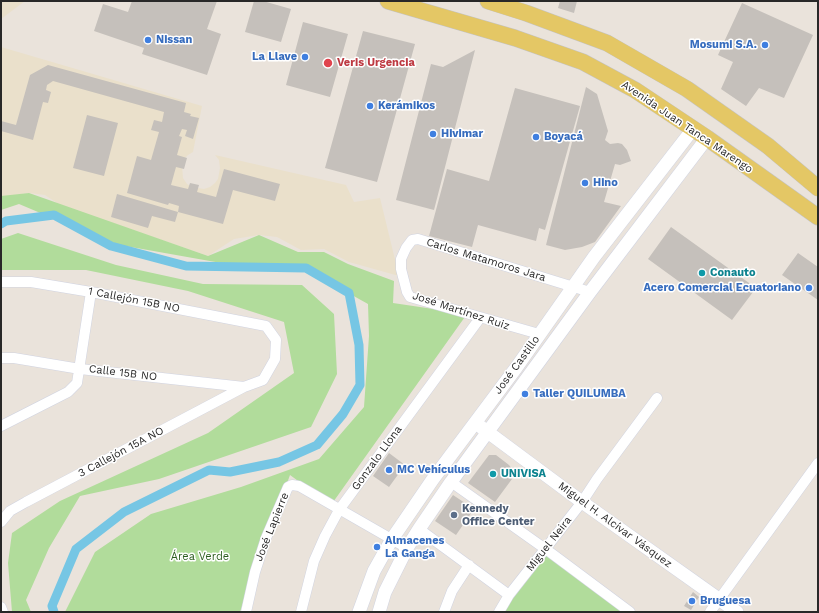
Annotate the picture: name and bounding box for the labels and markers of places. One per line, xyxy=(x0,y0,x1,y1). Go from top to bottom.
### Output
place label: Nissan xyxy=(156,33,192,47)
marker: Nissan xyxy=(143,35,153,45)
place label: Mosumi S.A. xyxy=(690,38,757,52)
marker: Mosumi S.A. xyxy=(760,40,770,50)
place label: La Llave xyxy=(252,50,297,64)
marker: La Llave xyxy=(300,52,310,62)
place label: Veris Urgencia xyxy=(337,56,415,70)
marker: Veris Urgencia xyxy=(322,57,334,69)
place label: Kerámikos xyxy=(378,99,435,113)
marker: Kerámikos xyxy=(365,101,375,111)
place label: Hivimar xyxy=(441,127,483,141)
marker: Hivimar xyxy=(428,129,438,139)
place label: Boyacá xyxy=(544,130,583,144)
marker: Boyacá xyxy=(531,132,541,142)
place label: Hino xyxy=(593,176,618,190)
marker: Hino xyxy=(580,178,590,188)
place label: Conauto xyxy=(710,266,755,280)
marker: Conauto xyxy=(697,268,707,278)
place label: Acero Comercial Ecuatoriano xyxy=(644,281,801,295)
marker: Acero Comercial Ecuatoriano xyxy=(804,283,814,293)
place label: Taller QUILUMBA xyxy=(533,387,626,401)
marker: Taller QUILUMBA xyxy=(520,389,530,399)
place label: MC Vehículus xyxy=(397,463,470,477)
marker: MC Vehículus xyxy=(384,465,394,475)
place label: UNIVISA xyxy=(501,467,546,481)
marker: UNIVISA xyxy=(488,469,498,479)
place label: Kennedy Office Center xyxy=(462,502,535,528)
marker: Kennedy Office Center xyxy=(449,510,459,520)
place label: Almacenes La Ganga xyxy=(385,534,444,560)
marker: Almacenes La Ganga xyxy=(372,542,382,552)
place label: Bruguesa xyxy=(700,594,751,608)
marker: Bruguesa xyxy=(687,596,697,606)

